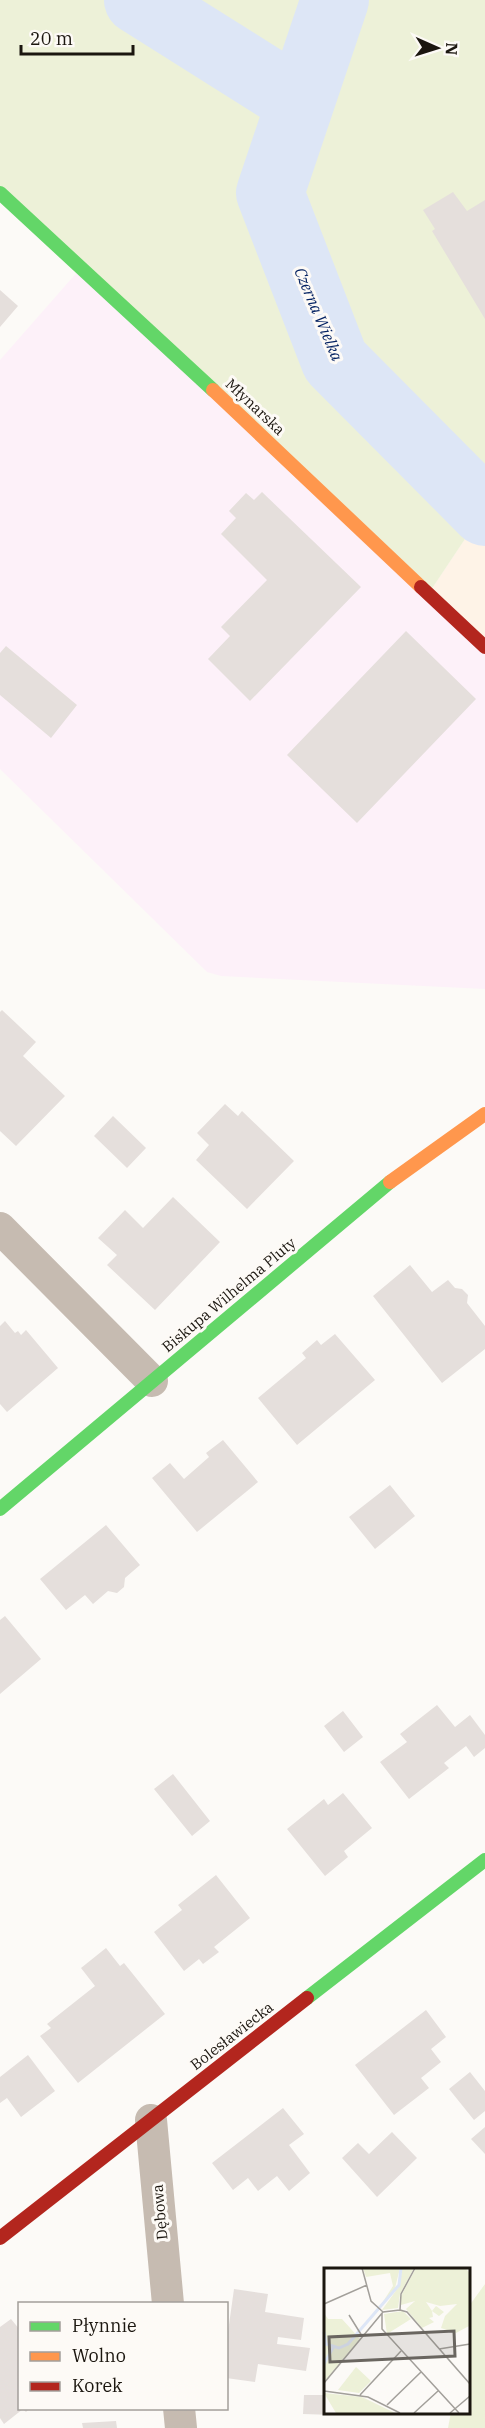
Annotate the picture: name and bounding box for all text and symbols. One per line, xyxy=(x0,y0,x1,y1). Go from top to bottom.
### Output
scale bar xyxy=(21,18,134,56)
north arrow xyxy=(407,18,467,78)
text: 20 m xyxy=(30,27,73,50)
text: N xyxy=(442,42,462,56)
water label: Czerna Wielka xyxy=(290,264,348,364)
street label: Młynarska xyxy=(222,374,289,439)
street label: Biskupa Wilhelma Pluty xyxy=(158,1233,299,1356)
street label: Bolesławiecka xyxy=(186,1997,277,2074)
street label: Dębowa xyxy=(148,2183,171,2241)
inset map xyxy=(324,2268,470,2413)
legend xyxy=(18,2302,228,2410)
text: Płynnie xyxy=(72,2314,137,2337)
text: Wolno xyxy=(72,2344,126,2367)
text: Korek xyxy=(72,2374,123,2397)

